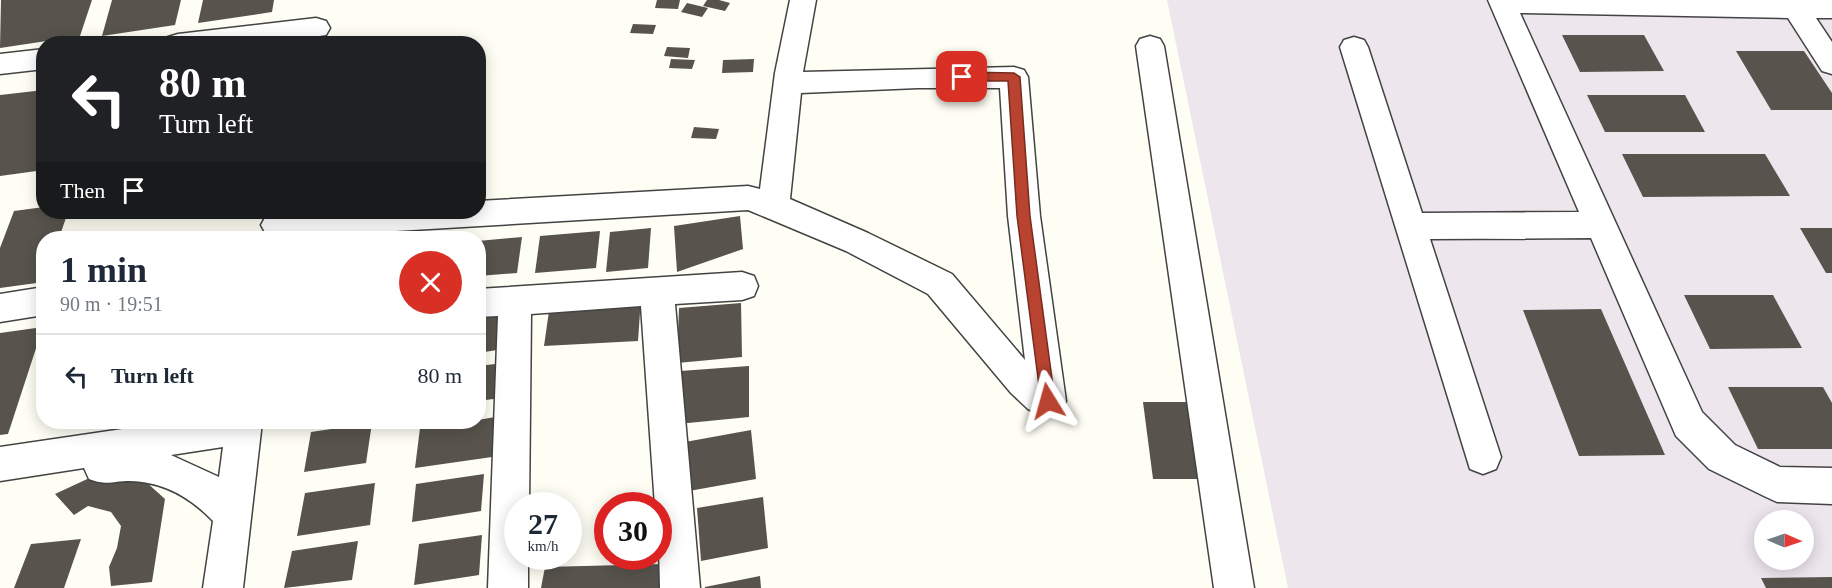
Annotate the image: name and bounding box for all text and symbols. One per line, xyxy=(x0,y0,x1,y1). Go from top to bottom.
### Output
pin xyxy=(936,51,987,102)
icon: left xyxy=(60,60,138,138)
text: 80 m xyxy=(159,60,247,106)
icon: arrive xyxy=(945,60,978,93)
text: Turn left xyxy=(159,109,253,139)
icon: arrive xyxy=(117,174,150,207)
text: Then xyxy=(60,178,105,203)
text: 1 min xyxy=(60,250,147,290)
button: close xyxy=(399,251,462,314)
text: 90 m · 19:51 xyxy=(60,293,163,315)
icon: left xyxy=(60,360,93,393)
text: Turn left xyxy=(111,363,194,388)
text: 80 m xyxy=(417,363,462,388)
position arrow xyxy=(1016,369,1080,433)
speed limit sign: 30 xyxy=(594,492,672,570)
text: 27 xyxy=(528,507,558,540)
north arrow xyxy=(1754,510,1814,570)
map controls xyxy=(1754,510,1814,570)
text: km/h xyxy=(528,538,558,554)

